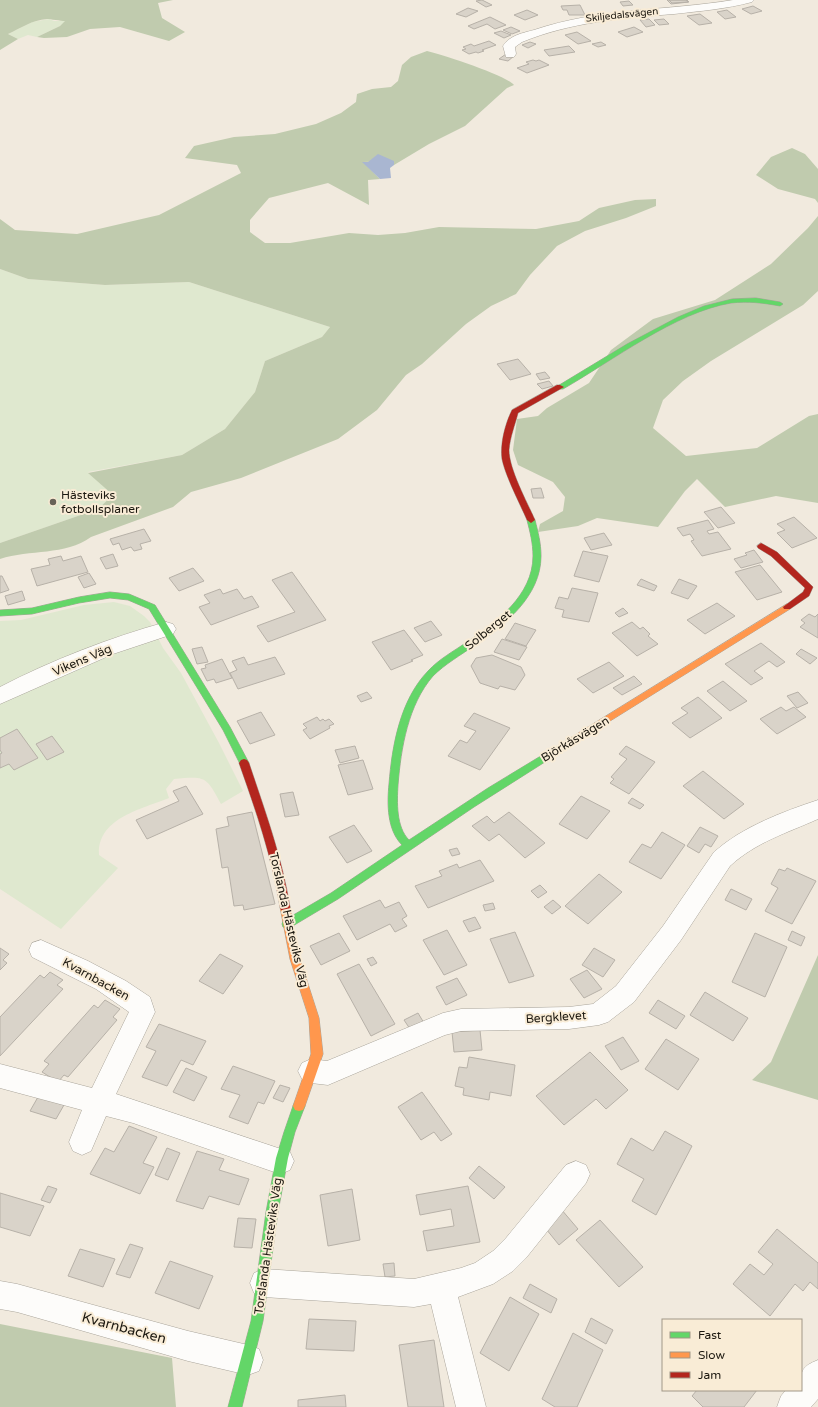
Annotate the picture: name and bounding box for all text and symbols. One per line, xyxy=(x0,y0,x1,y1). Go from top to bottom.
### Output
street label: Skiljedalsvägen xyxy=(585,5,659,25)
place label: Hästeviks fotbollsplaner xyxy=(61,488,140,516)
marker: Hästeviks fotbollsplaner xyxy=(48,497,58,507)
street label: Solberget xyxy=(462,607,514,653)
street label: Vikens Väg xyxy=(50,641,114,679)
street label: Björkåsvägen xyxy=(539,713,611,765)
street label: Torslanda Hästeviks Väg xyxy=(267,851,311,989)
street label: Kvarnbacken xyxy=(60,955,132,1003)
street label: Bergklevet xyxy=(525,1008,587,1026)
street label: Torslanda Hästeviks Väg xyxy=(251,1177,285,1315)
street label: Kvarnbacken xyxy=(80,1309,168,1347)
legend xyxy=(662,1319,802,1391)
text: Fast xyxy=(698,1328,722,1342)
text: Slow xyxy=(698,1348,725,1362)
text: Jam xyxy=(698,1368,721,1382)

